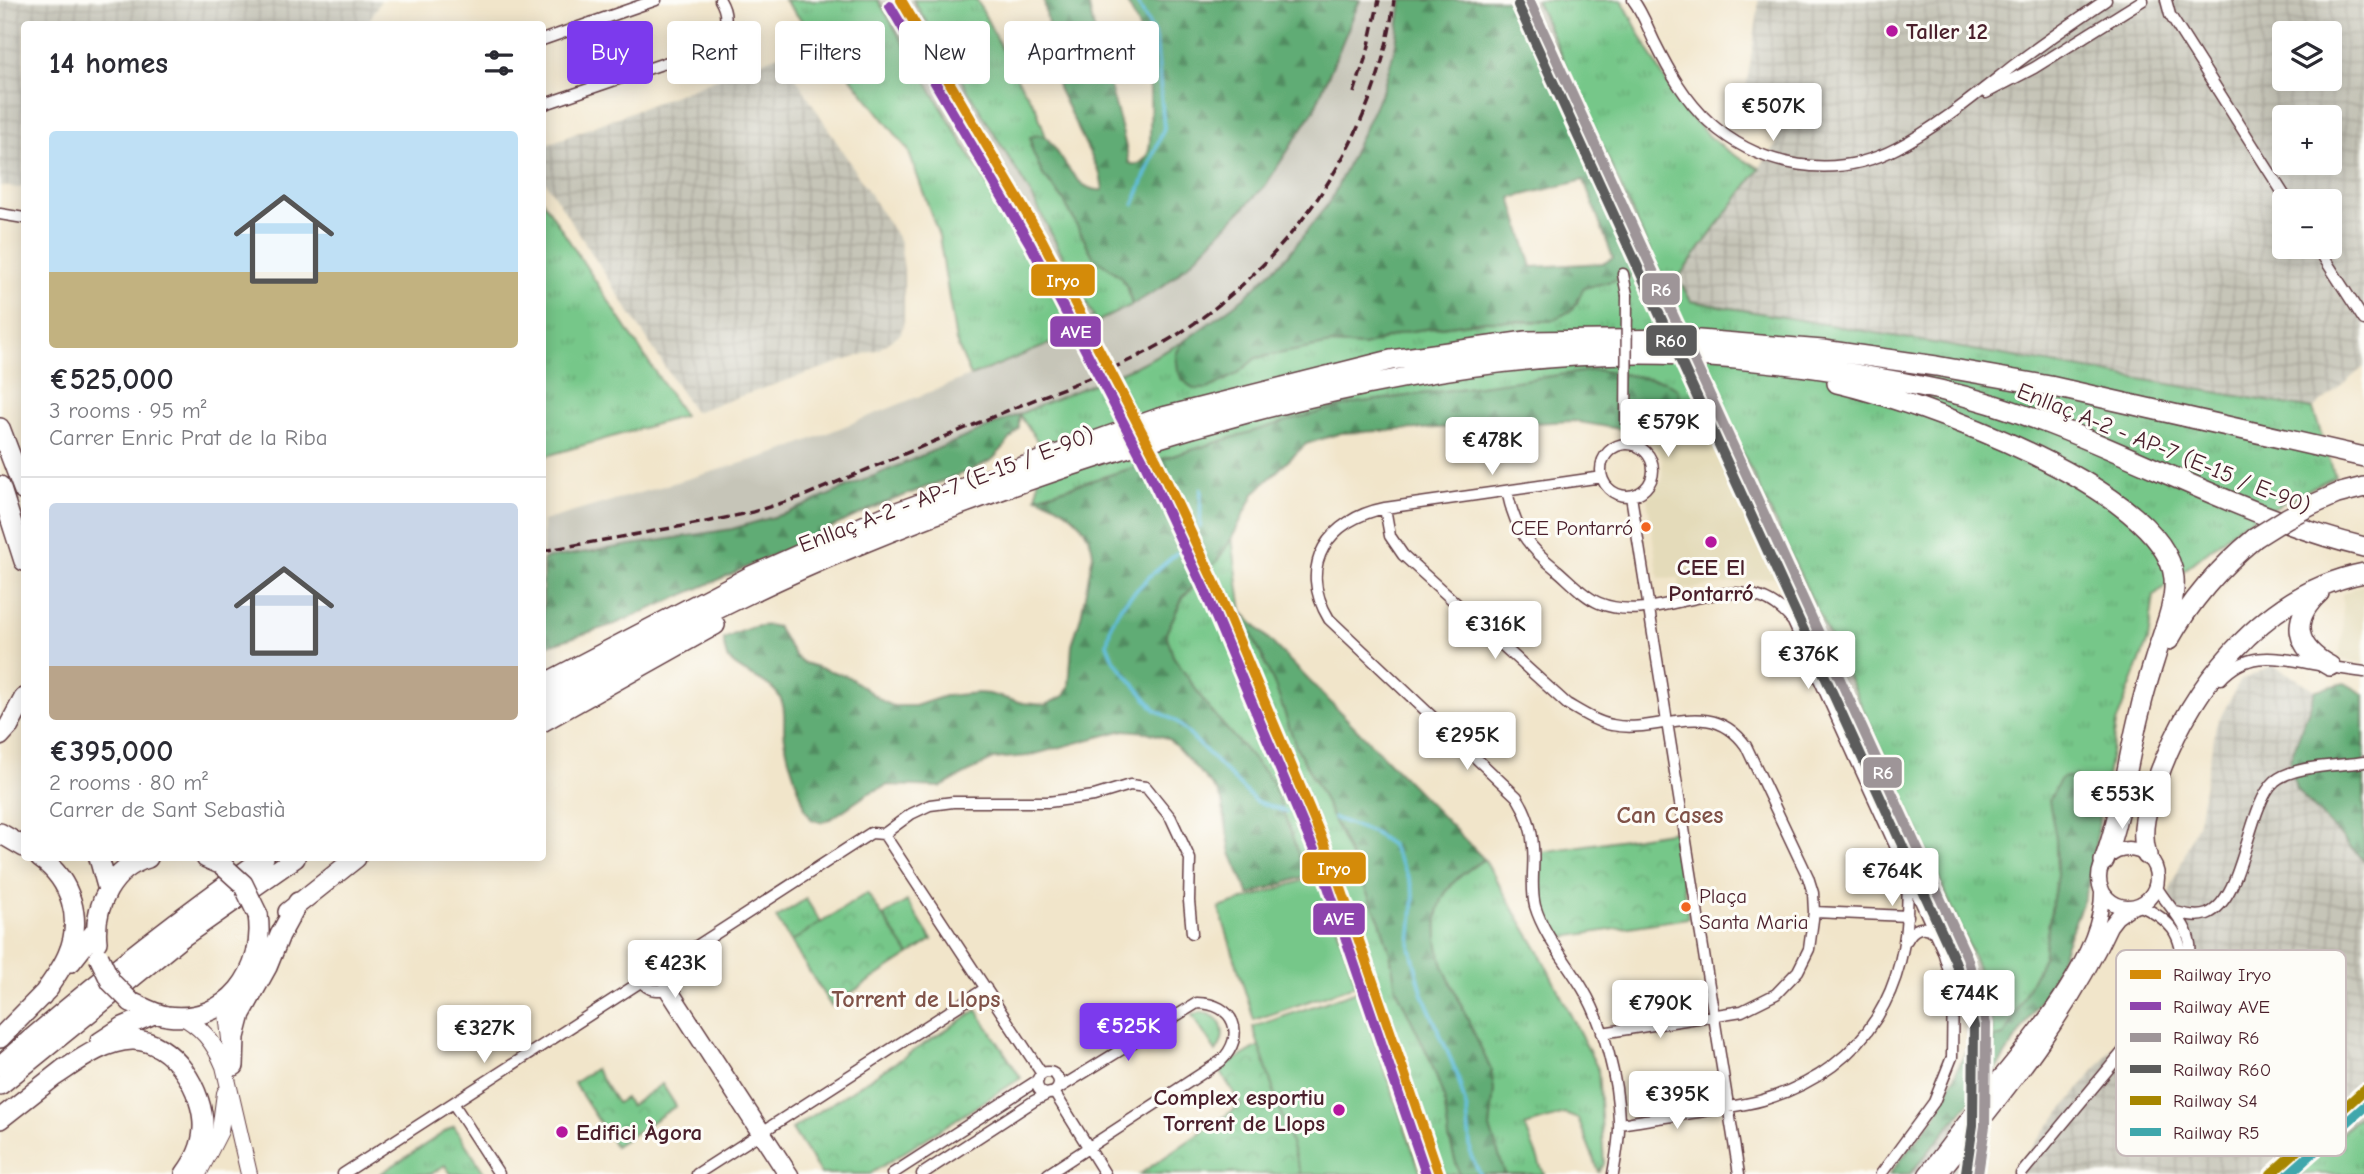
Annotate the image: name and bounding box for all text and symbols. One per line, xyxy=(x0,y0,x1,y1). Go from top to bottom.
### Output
place label: Taller 12 xyxy=(1906,18,1988,45)
chip: Buy xyxy=(567,21,653,84)
chip: Rent xyxy=(667,21,761,84)
chip: Filters xyxy=(775,21,885,84)
chip: New xyxy=(899,21,990,84)
chip: Apartment xyxy=(1004,21,1159,84)
map controls xyxy=(2272,21,2342,259)
button: layers xyxy=(2272,21,2342,91)
marker: Taller 12 xyxy=(1884,23,1900,39)
icon: filters xyxy=(480,44,518,82)
text: 14 homes xyxy=(49,46,168,81)
pin: €507K xyxy=(1724,83,1822,143)
text: €507K xyxy=(1741,92,1805,119)
button: + xyxy=(2272,105,2342,175)
icon: home xyxy=(221,176,347,302)
button: − xyxy=(2272,189,2342,259)
line badge: Iryo xyxy=(1030,263,1096,297)
text: Iryo xyxy=(1046,270,1080,292)
line badge: R6 xyxy=(1641,272,1681,306)
text: R6 xyxy=(1650,279,1672,301)
line badge: AVE xyxy=(1049,315,1102,348)
text: AVE xyxy=(1061,321,1091,343)
line badge: R60 xyxy=(1645,324,1698,357)
text: R60 xyxy=(1655,330,1687,352)
text: €525,000 xyxy=(49,362,174,397)
street label: Enllaç A-2 - AP-7 (E-15 / E-90) xyxy=(2013,377,2314,520)
text: 3 rooms · 95 m² xyxy=(49,397,207,424)
pin: €579K xyxy=(1619,400,1717,459)
text: €579K xyxy=(1637,408,1699,435)
pin: €478K xyxy=(1443,418,1541,477)
street label: Enllaç A-2 - AP-7 (E-15 / E-90) xyxy=(795,421,1098,558)
text: Carrer Enric Prat de la Riba xyxy=(49,424,328,451)
text: €478K xyxy=(1461,426,1523,453)
place label: CEE Pontarró xyxy=(1511,516,1633,540)
marker: CEE Pontarró xyxy=(1639,520,1653,534)
marker: CEE El Pontarró xyxy=(1703,534,1719,550)
icon: home xyxy=(221,548,347,674)
place label: CEE El Pontarró xyxy=(1668,554,1754,607)
pin: €316K xyxy=(1446,602,1544,661)
text: €316K xyxy=(1464,610,1526,637)
pin: €376K xyxy=(1759,632,1857,691)
text: €376K xyxy=(1777,640,1839,667)
pin: €295K xyxy=(1418,712,1516,772)
text: €295K xyxy=(1435,721,1499,748)
text: €395,000 xyxy=(49,734,173,769)
line badge: R6 xyxy=(1862,756,1903,789)
text: R6 xyxy=(1872,762,1894,784)
text: 2 rooms · 80 m² xyxy=(49,769,208,796)
pin: €553K xyxy=(2073,772,2171,831)
text: €553K xyxy=(2090,780,2154,807)
text: Carrer de Sant Sebastià xyxy=(49,796,286,823)
district label: Can Cases xyxy=(1617,801,1724,829)
pin: €764K xyxy=(1843,848,1941,908)
line badge: Iryo xyxy=(1301,851,1367,885)
text: €764K xyxy=(1862,857,1923,884)
text: Iryo xyxy=(1317,858,1351,880)
place label: Plaça Santa Maria xyxy=(1699,884,1809,934)
marker: Plaça Santa Maria xyxy=(1679,900,1693,914)
line badge: AVE xyxy=(1312,902,1366,936)
text: AVE xyxy=(1324,908,1354,930)
pin: €423K xyxy=(626,940,724,1000)
text: €423K xyxy=(644,949,706,976)
legend xyxy=(2116,950,2346,1156)
text: Railway Iryo xyxy=(2173,964,2271,986)
pin: €744K xyxy=(1920,970,2018,1030)
text: €744K xyxy=(1940,979,1998,1006)
pin: €790K xyxy=(1611,981,1709,1040)
district label: Torrent de Llops xyxy=(832,985,1000,1013)
text: €790K xyxy=(1628,989,1692,1016)
text: Railway AVE xyxy=(2173,996,2270,1018)
pin: €525K xyxy=(1079,1004,1177,1063)
pin: €327K xyxy=(435,1006,533,1065)
text: €525K xyxy=(1096,1012,1160,1039)
text: €327K xyxy=(453,1014,515,1041)
text: Railway R6 xyxy=(2173,1027,2260,1049)
text: Railway R60 xyxy=(2173,1059,2271,1081)
pin: €395K xyxy=(1628,1072,1726,1131)
text: €395K xyxy=(1645,1080,1709,1107)
place label: Complex esportiu Torrent de Llops xyxy=(1154,1084,1325,1137)
text: Railway S4 xyxy=(2173,1090,2258,1112)
marker: Complex esportiu Torrent de Llops xyxy=(1331,1102,1347,1118)
place label: Edifici Àgora xyxy=(576,1119,702,1146)
text: Railway R5 xyxy=(2173,1122,2260,1144)
marker: Edifici Àgora xyxy=(554,1124,570,1140)

